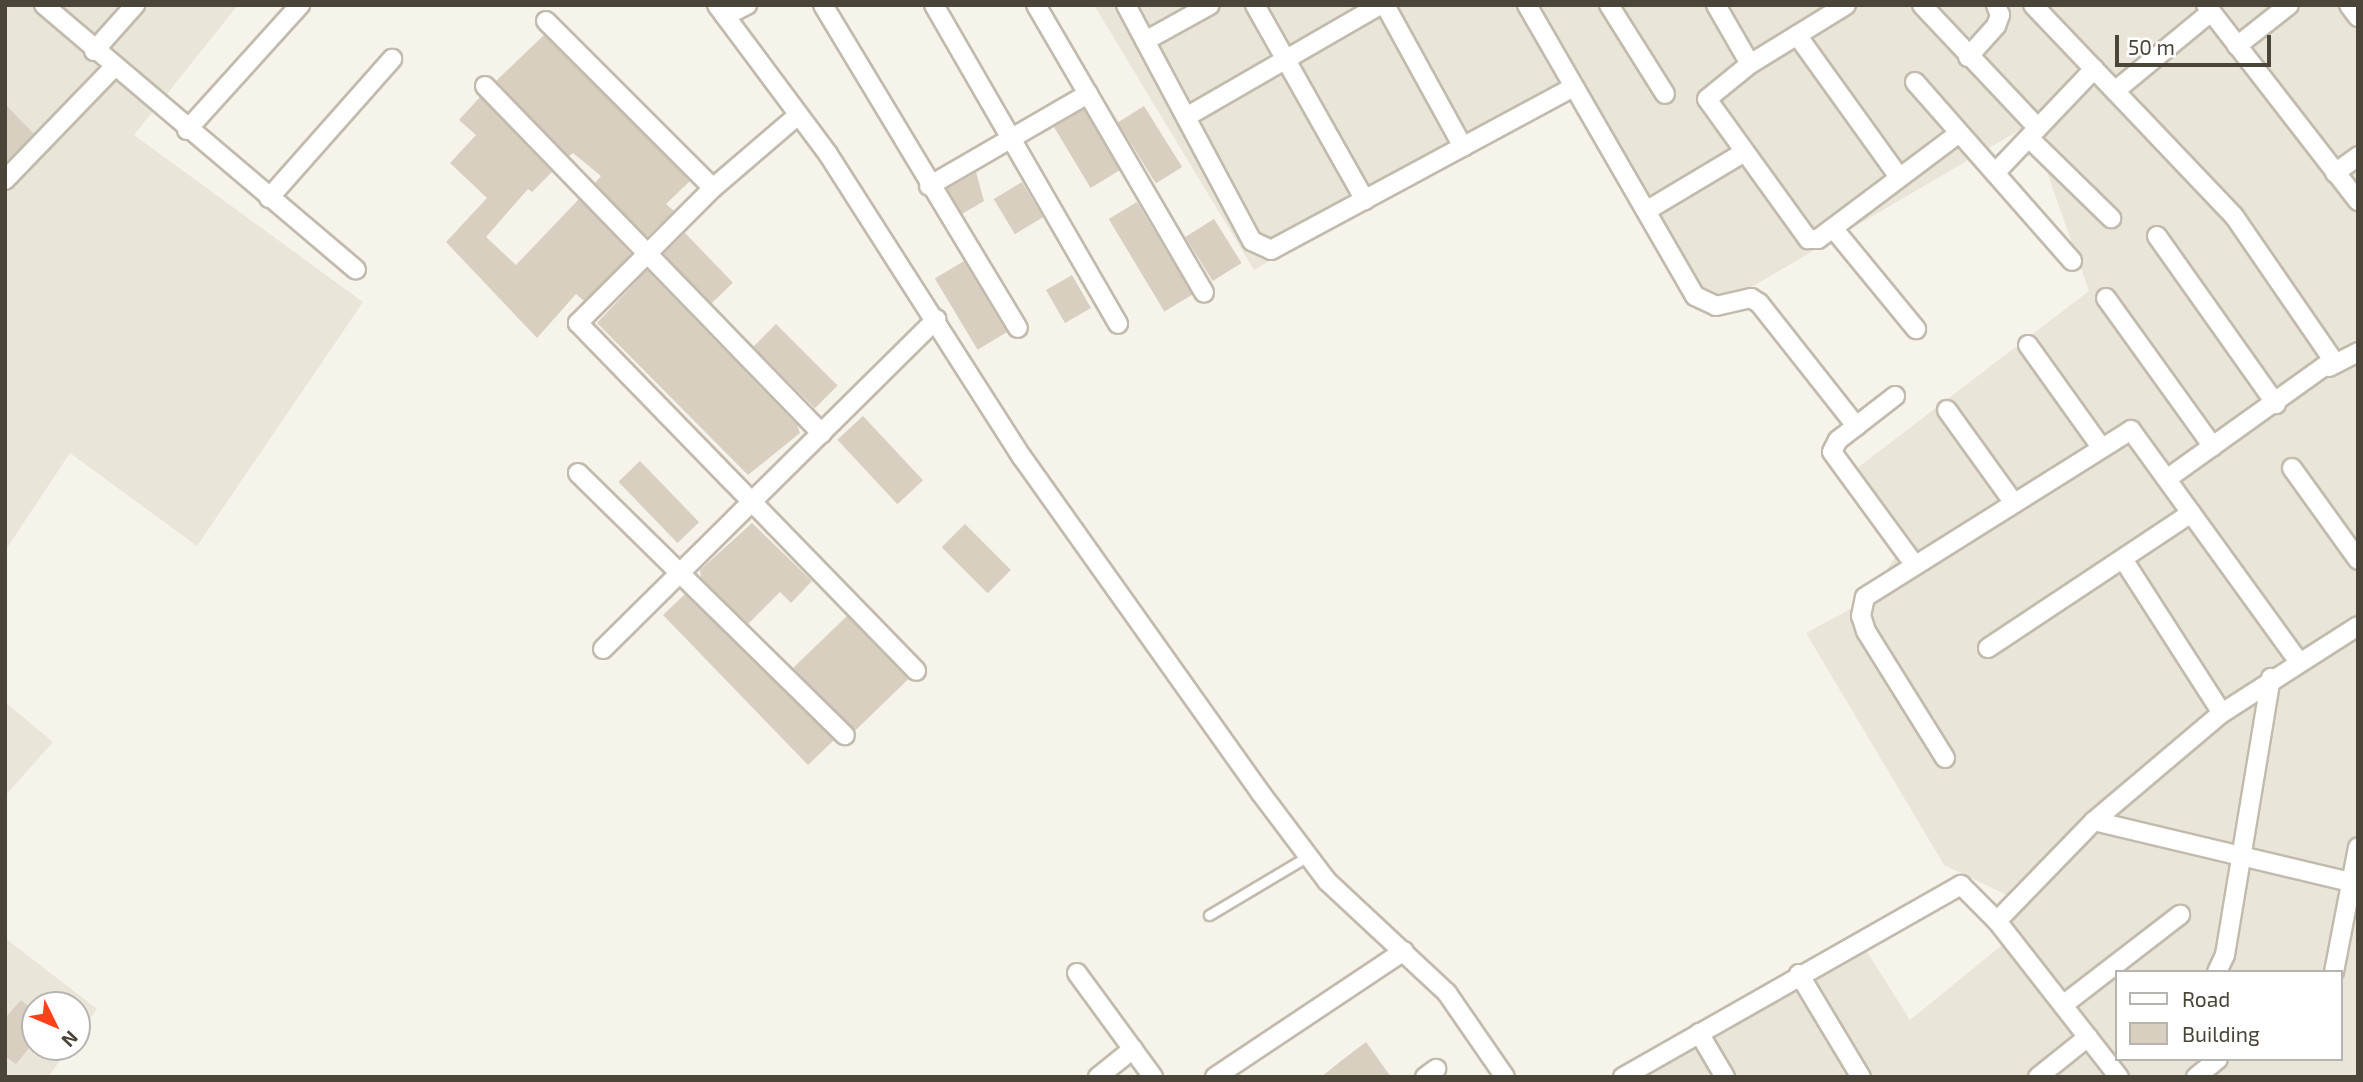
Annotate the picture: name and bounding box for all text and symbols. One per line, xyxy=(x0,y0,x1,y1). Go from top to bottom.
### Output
scale bar xyxy=(2118,21,2274,65)
text: 50 m xyxy=(2128,34,2175,59)
legend xyxy=(2114,970,2342,1061)
text: Road xyxy=(2182,986,2230,1011)
north arrow xyxy=(21,991,91,1061)
text: Building xyxy=(2182,1021,2260,1046)
text: N xyxy=(57,1026,83,1052)

